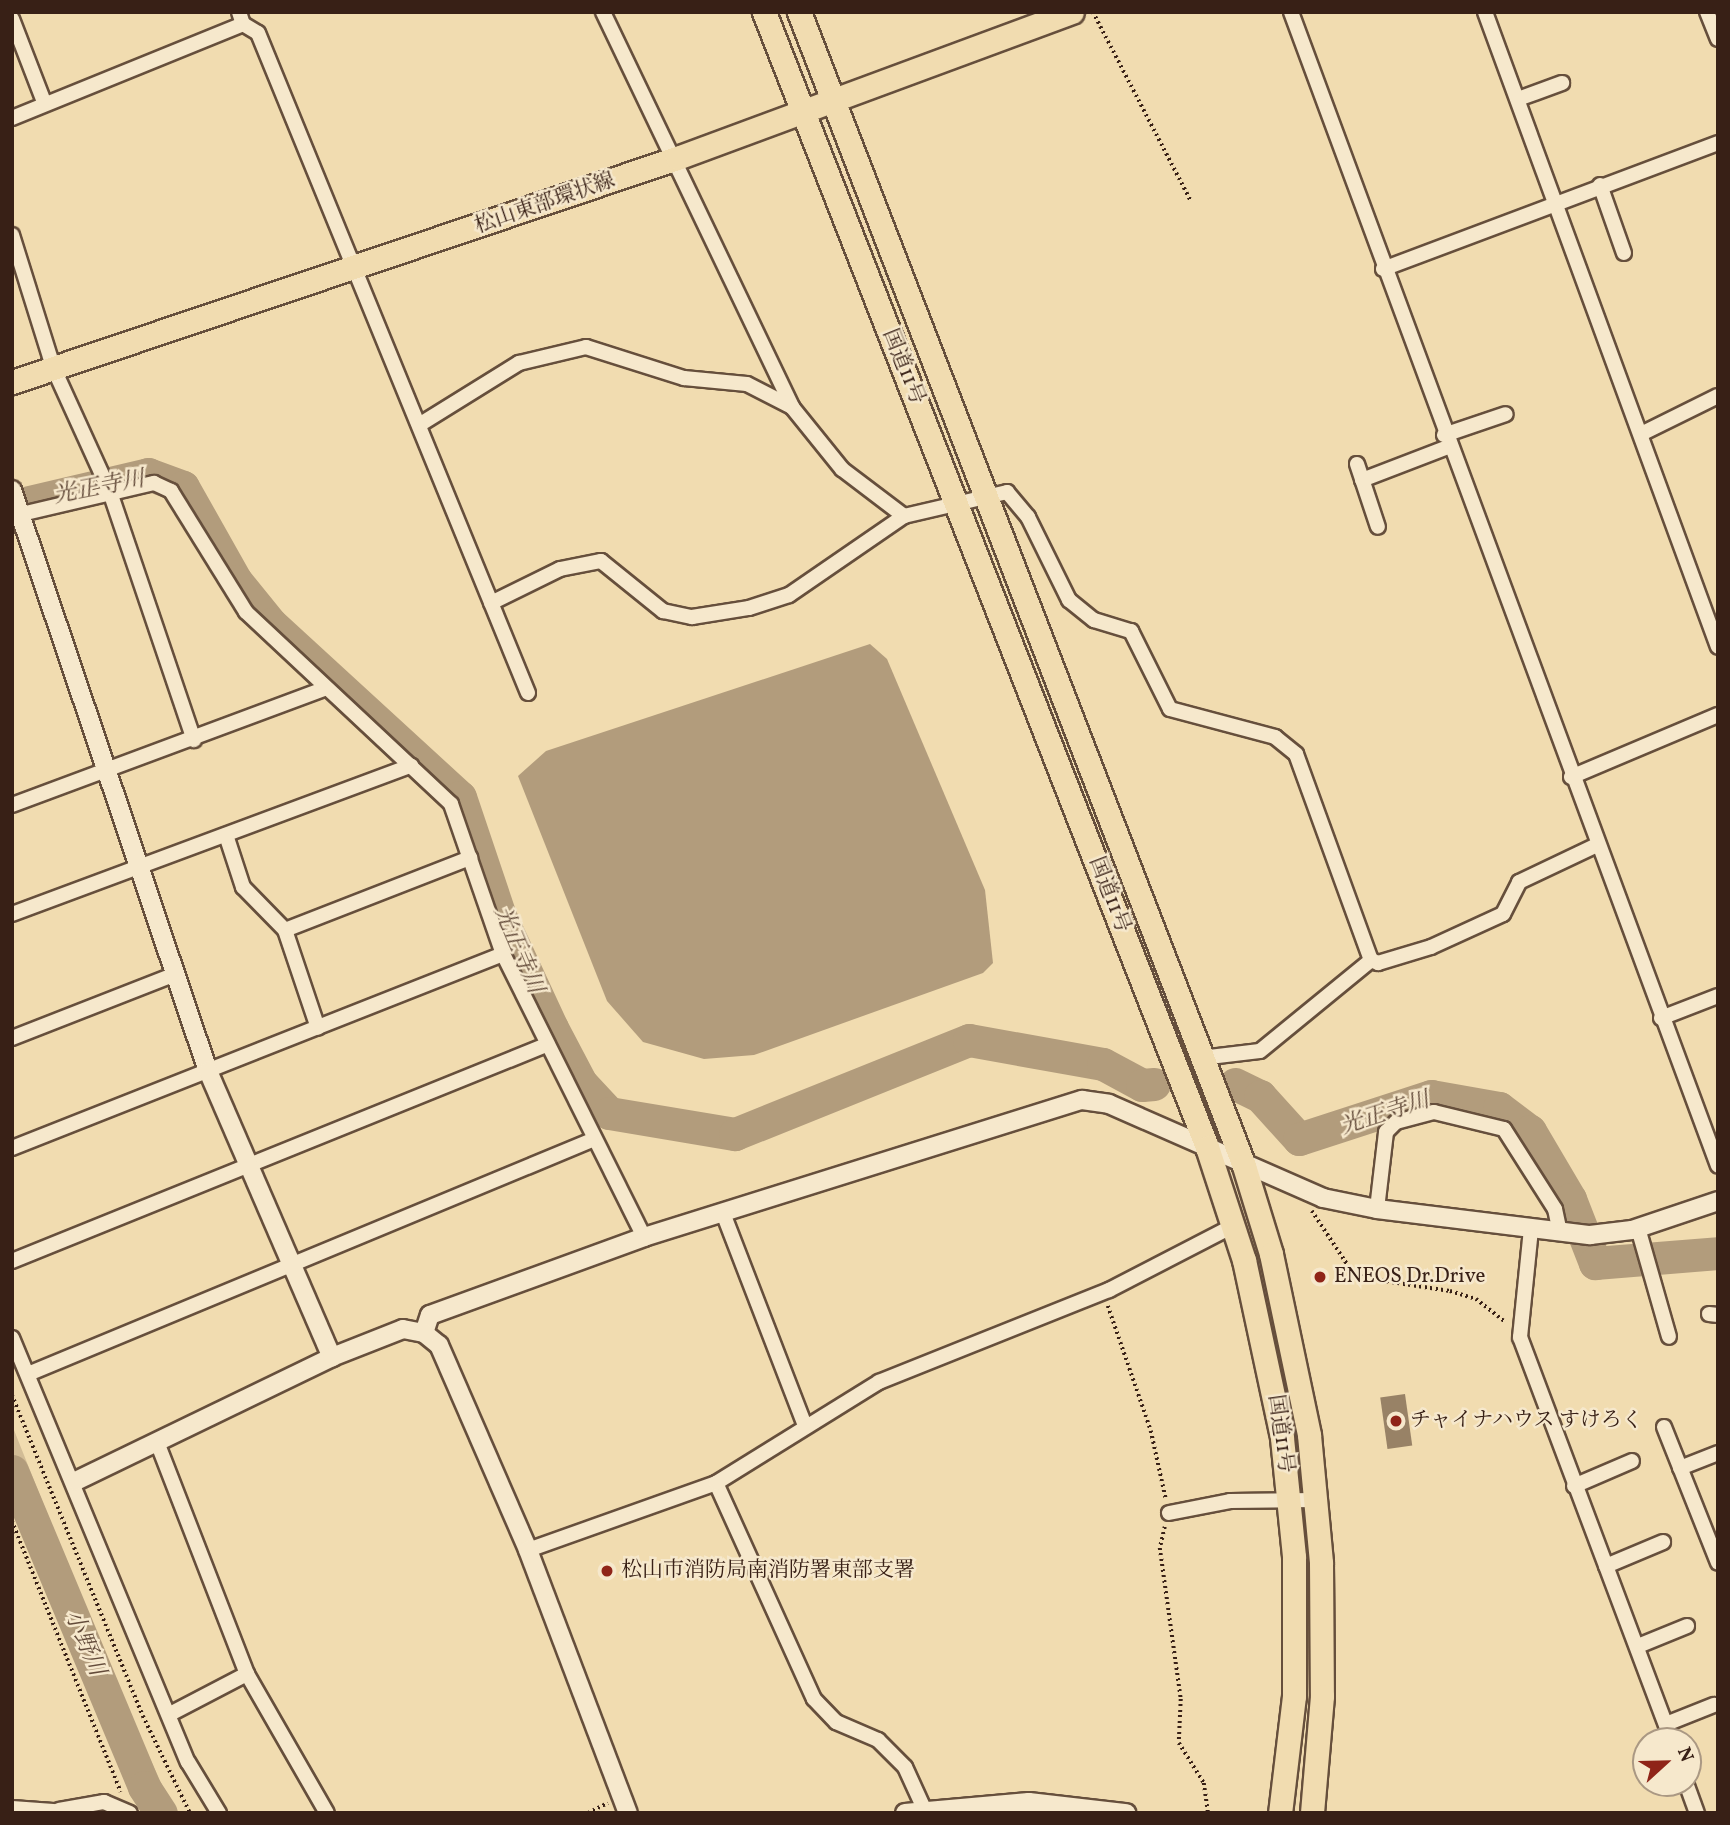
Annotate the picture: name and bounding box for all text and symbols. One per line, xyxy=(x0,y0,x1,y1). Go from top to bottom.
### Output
street label: 松山東部環状線 xyxy=(471,168,619,240)
street label: 国道11号 xyxy=(876,326,930,408)
water label: 光正寺川 xyxy=(51,466,147,510)
street label: 国道11号 xyxy=(1083,853,1135,937)
water label: 光正寺川 xyxy=(487,902,549,998)
water label: 光正寺川 xyxy=(1337,1087,1433,1141)
place label: ENEOS Dr.Drive xyxy=(1334,1264,1485,1290)
marker: ENEOS Dr.Drive xyxy=(1312,1269,1328,1285)
street label: 国道11号 xyxy=(1262,1393,1298,1475)
place label: チャイナハウス すけろく xyxy=(1410,1408,1645,1434)
marker: チャイナハウス すけろく xyxy=(1388,1413,1404,1429)
place label: 松山市消防局南消防署東部支署 xyxy=(621,1558,915,1584)
marker: 松山市消防局南消防署東部支署 xyxy=(599,1563,615,1579)
water label: 小野川 xyxy=(58,1606,110,1680)
north arrow xyxy=(1632,1727,1702,1797)
text: N xyxy=(1670,1744,1699,1766)

